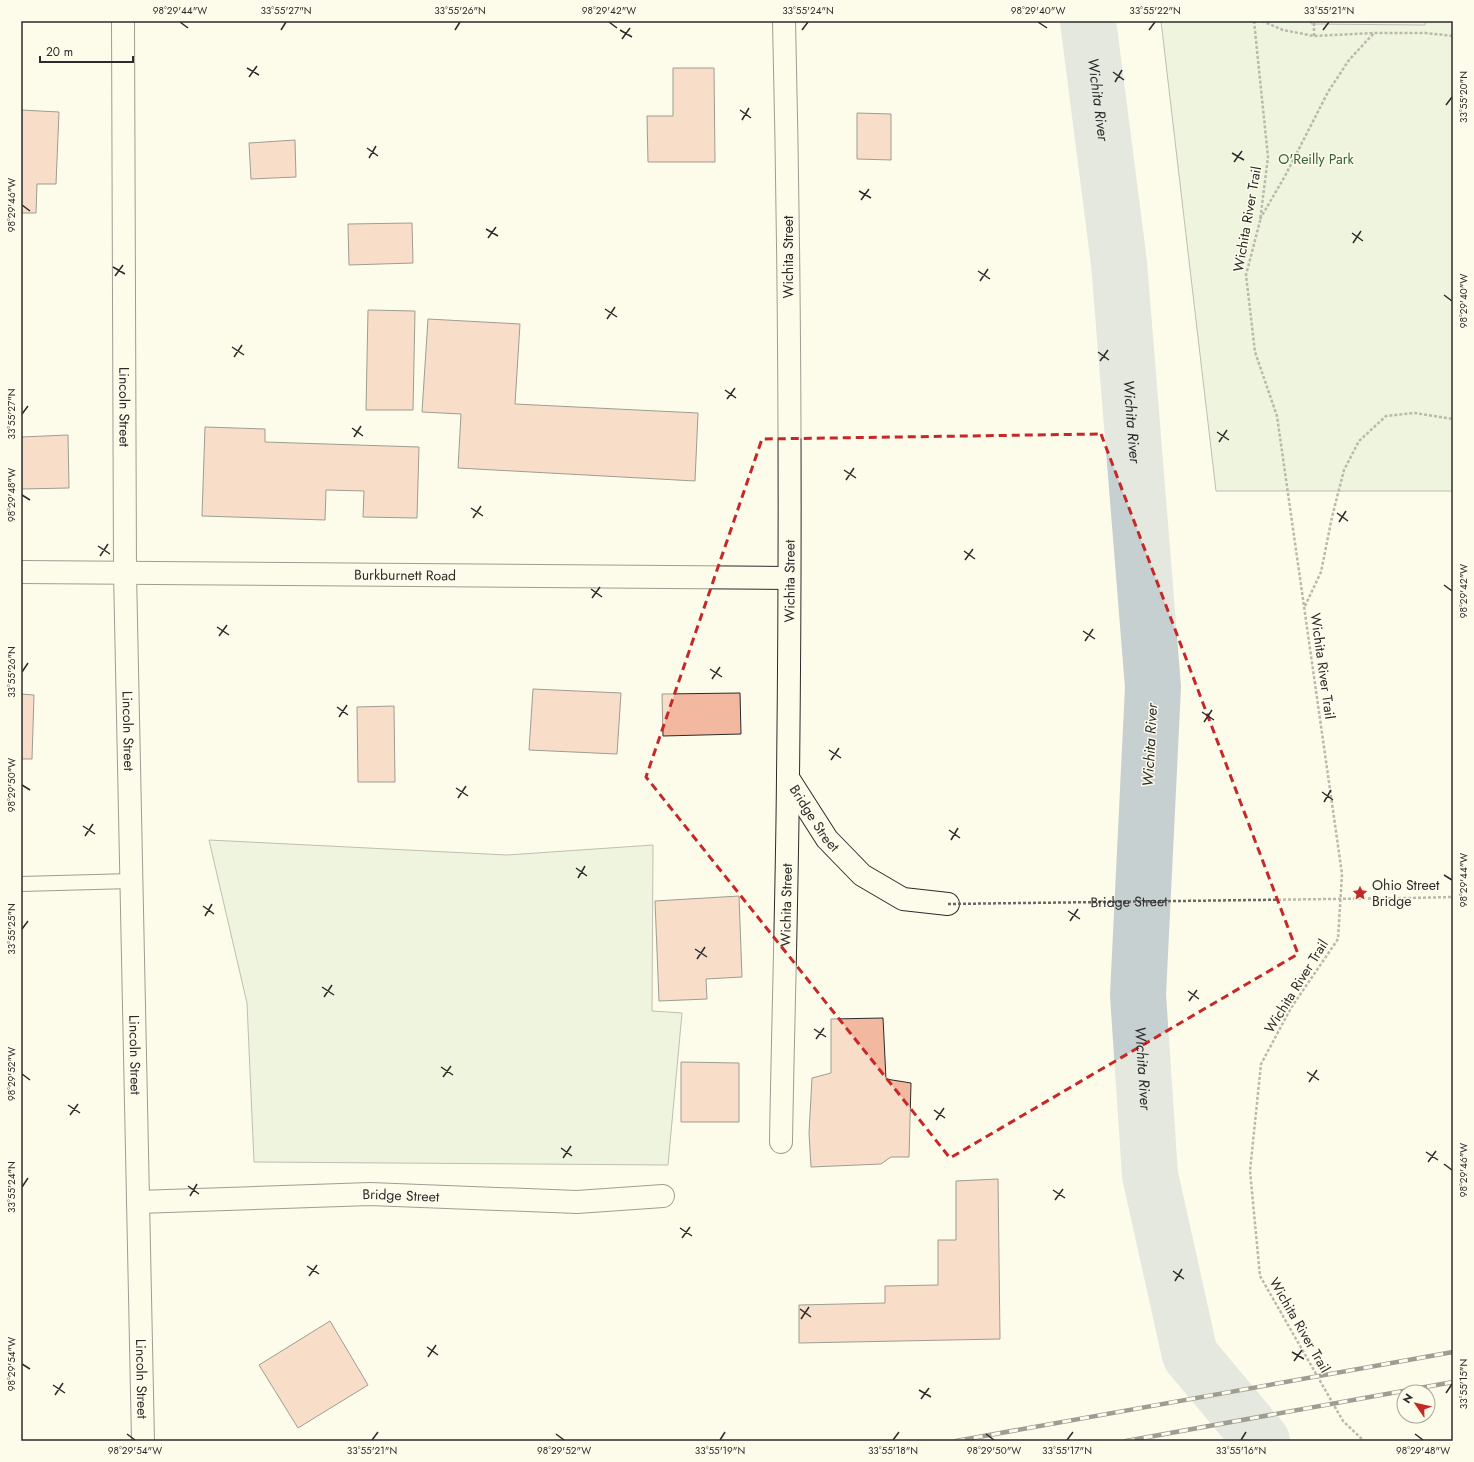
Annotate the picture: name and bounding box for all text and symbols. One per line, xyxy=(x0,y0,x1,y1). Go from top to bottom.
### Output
text: 98°29'44"W xyxy=(153,3,207,18)
text: 33°55'27"N xyxy=(260,3,312,18)
text: 33°55'26"N xyxy=(434,3,486,18)
text: 98°29'42"W xyxy=(582,3,636,18)
text: 33°55'24"N xyxy=(782,3,834,18)
text: 98°29'40"W xyxy=(1011,3,1065,18)
text: 33°55'22"N xyxy=(1129,3,1181,18)
text: 33°55'21"N xyxy=(1304,3,1354,18)
scale bar xyxy=(40,38,133,64)
text: 20 m xyxy=(46,43,73,61)
water label: Wichita River xyxy=(1082,57,1114,143)
text: 33°55'20"N xyxy=(1456,71,1471,123)
park label: O'Reilly Park xyxy=(1278,149,1355,169)
street label: Wichita River Trail xyxy=(1228,165,1266,273)
text: 98°29'46"W xyxy=(4,178,19,232)
street label: Wichita Street xyxy=(778,215,798,298)
text: 98°29'40"W xyxy=(1456,274,1471,328)
street label: Lincoln Street xyxy=(114,367,135,448)
water label: Wichita River xyxy=(1117,379,1146,465)
text: 33°55'27"N xyxy=(4,388,19,440)
text: 98°29'48"W xyxy=(4,468,19,522)
street label: Wichita Street xyxy=(779,539,800,623)
text: 98°29'42"W xyxy=(1456,564,1471,618)
street label: Burkburnett Road xyxy=(354,565,456,585)
street label: Wichita River Trail xyxy=(1306,612,1340,720)
text: 33°55'26"N xyxy=(4,646,19,698)
street label: Lincoln Street xyxy=(117,691,139,772)
water label: Wichita River xyxy=(1137,702,1163,787)
text: 98°29'50"W xyxy=(4,758,19,812)
street label: Bridge Street xyxy=(785,781,844,857)
text: 98°29'44"W xyxy=(1456,853,1471,907)
street label: Wichita Street xyxy=(775,863,797,947)
place label: Ohio Street Bridge xyxy=(1372,875,1440,911)
place icon: Ohio Street Bridge xyxy=(1351,884,1369,902)
street label: Bridge Street xyxy=(1090,891,1168,912)
text: 33°55'25"N xyxy=(4,903,19,955)
street label: Wichita River Trail xyxy=(1259,935,1333,1037)
street label: Lincoln Street xyxy=(124,1015,146,1096)
water label: Wichita River xyxy=(1129,1026,1157,1112)
text: 98°29'52"W xyxy=(4,1047,19,1101)
text: 98°29'46"W xyxy=(1456,1143,1471,1197)
text: 33°55'24"N xyxy=(4,1161,19,1213)
street label: Bridge Street xyxy=(362,1184,440,1207)
street label: Wichita River Trail xyxy=(1265,1274,1335,1376)
text: 98°29'54"W xyxy=(4,1337,19,1391)
street label: Lincoln Street xyxy=(131,1339,153,1420)
text: 33°55'15"N xyxy=(1456,1359,1471,1409)
north arrow xyxy=(1396,1384,1436,1424)
text: N xyxy=(1399,1390,1417,1407)
text: 98°29'54"W xyxy=(108,1443,162,1458)
text: 33°55'21"N xyxy=(347,1443,397,1458)
text: 98°29'52"W xyxy=(537,1443,591,1458)
text: 33°55'19"N xyxy=(695,1443,745,1458)
text: 33°55'18"N xyxy=(868,1443,918,1458)
text: 98°29'50"W xyxy=(967,1443,1021,1458)
text: 33°55'17"N xyxy=(1042,1443,1092,1458)
text: 33°55'16"N xyxy=(1216,1443,1266,1458)
text: 98°29'48"W xyxy=(1396,1443,1450,1458)

